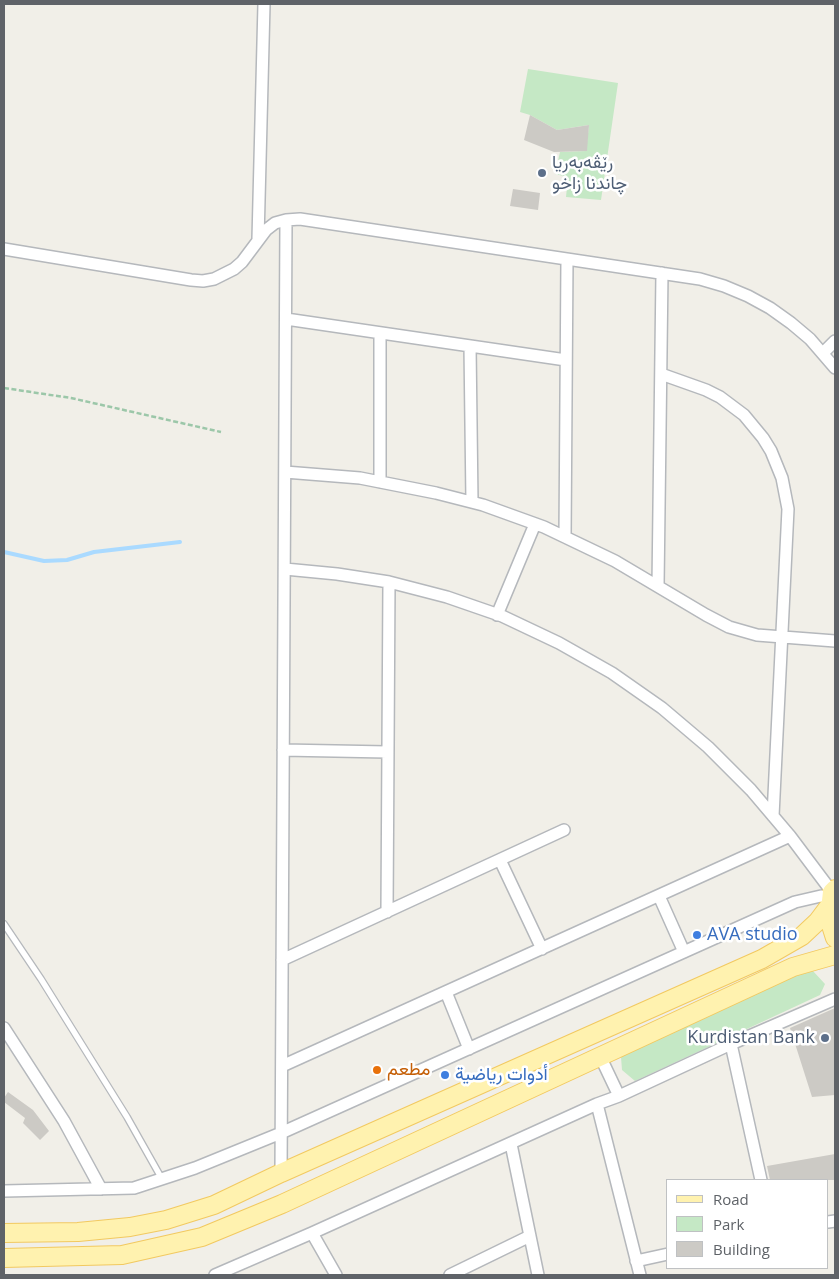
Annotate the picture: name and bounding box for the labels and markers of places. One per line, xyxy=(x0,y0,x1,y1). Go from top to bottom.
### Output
place label: رێڤه‌به‌ريا چاندنا زاخو xyxy=(552,152,627,194)
marker: رێڤه‌به‌ريا چاندنا زاخو xyxy=(536,167,548,179)
place label: AVA studio xyxy=(707,924,798,946)
marker: AVA studio xyxy=(691,929,703,941)
place label: Kurdistan Bank xyxy=(687,1027,815,1049)
marker: Kurdistan Bank xyxy=(819,1032,831,1044)
place label: مطعم xyxy=(387,1059,430,1081)
marker: مطعم xyxy=(371,1064,383,1076)
place label: أدوات رياضية xyxy=(455,1064,548,1086)
marker: أدوات رياضية xyxy=(439,1069,451,1081)

